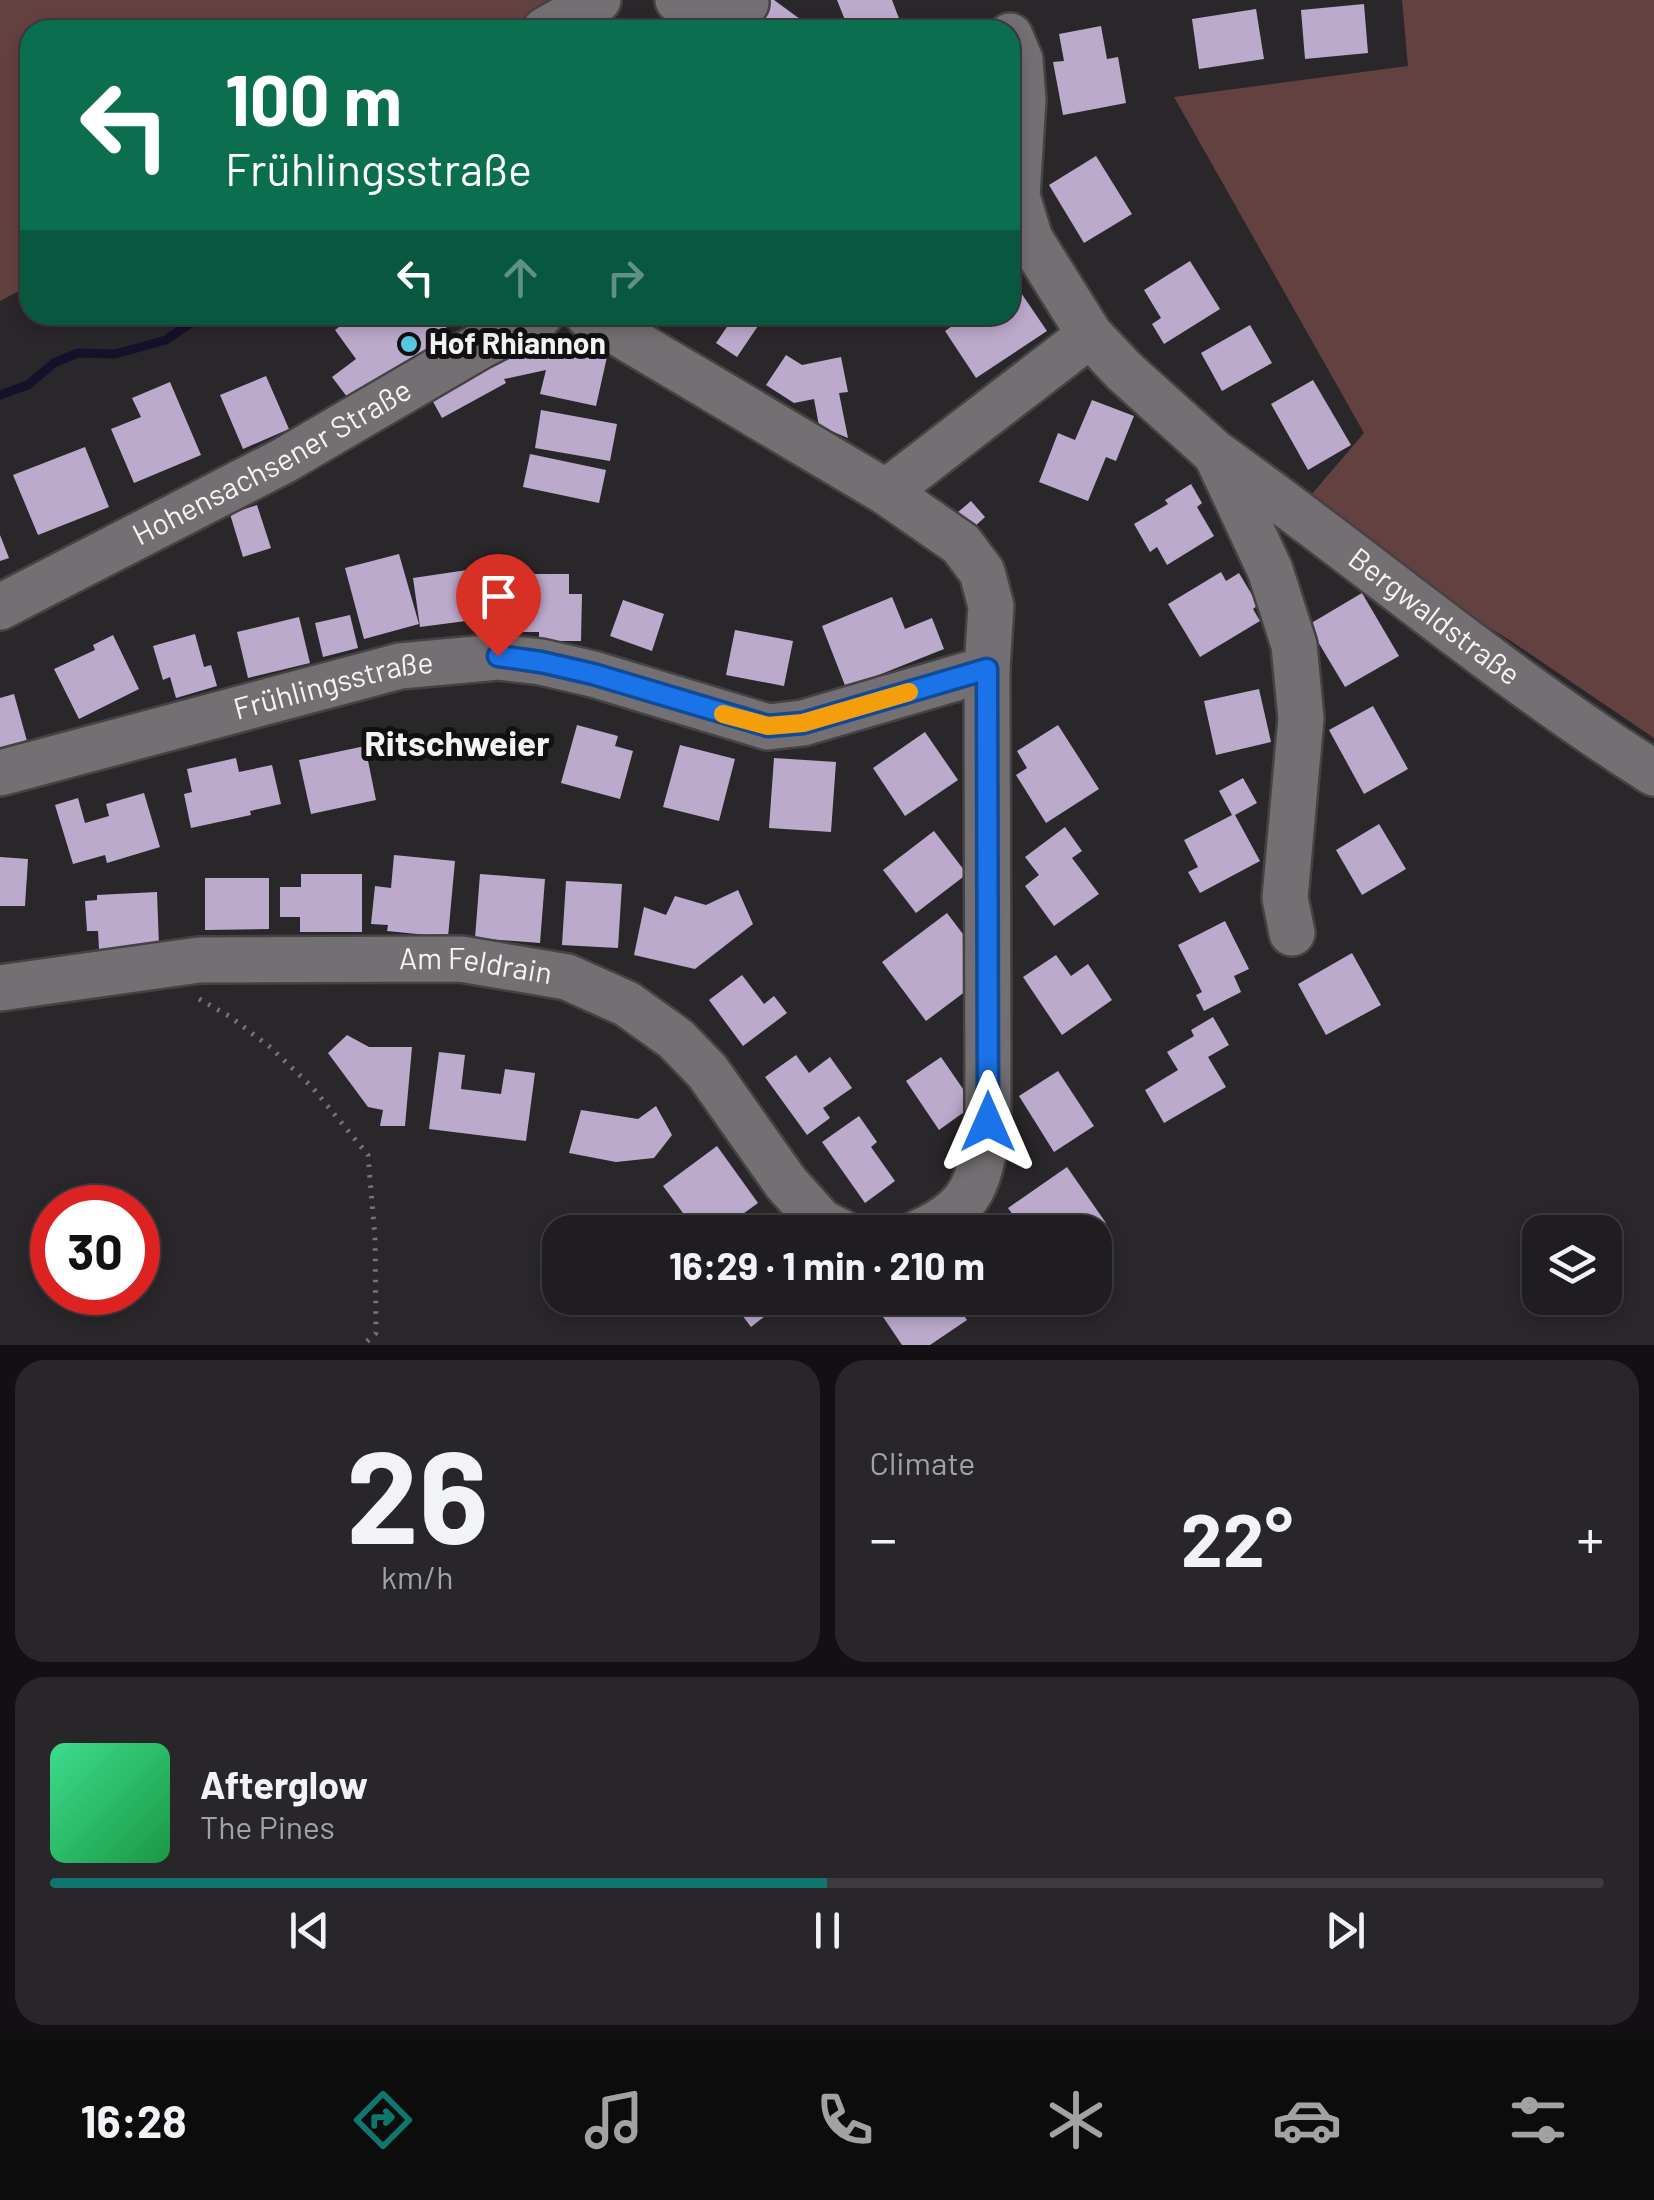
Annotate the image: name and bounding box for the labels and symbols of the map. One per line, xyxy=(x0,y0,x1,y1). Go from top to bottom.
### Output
place label: Hof Rhiannon xyxy=(429,324,606,360)
marker: Hof Rhiannon xyxy=(398,333,420,355)
street label: Hohensachsener Straße xyxy=(126,370,417,552)
street label: Bergwaldstraße xyxy=(1342,539,1528,692)
pin xyxy=(456,554,541,657)
street label: Frühlingsstraße xyxy=(229,643,435,726)
district label: Ritschweier xyxy=(364,721,550,763)
street label: Am Feldrain xyxy=(399,939,555,990)
position arrow xyxy=(936,1070,1040,1174)
speed limit sign: 30 xyxy=(30,1185,160,1315)

